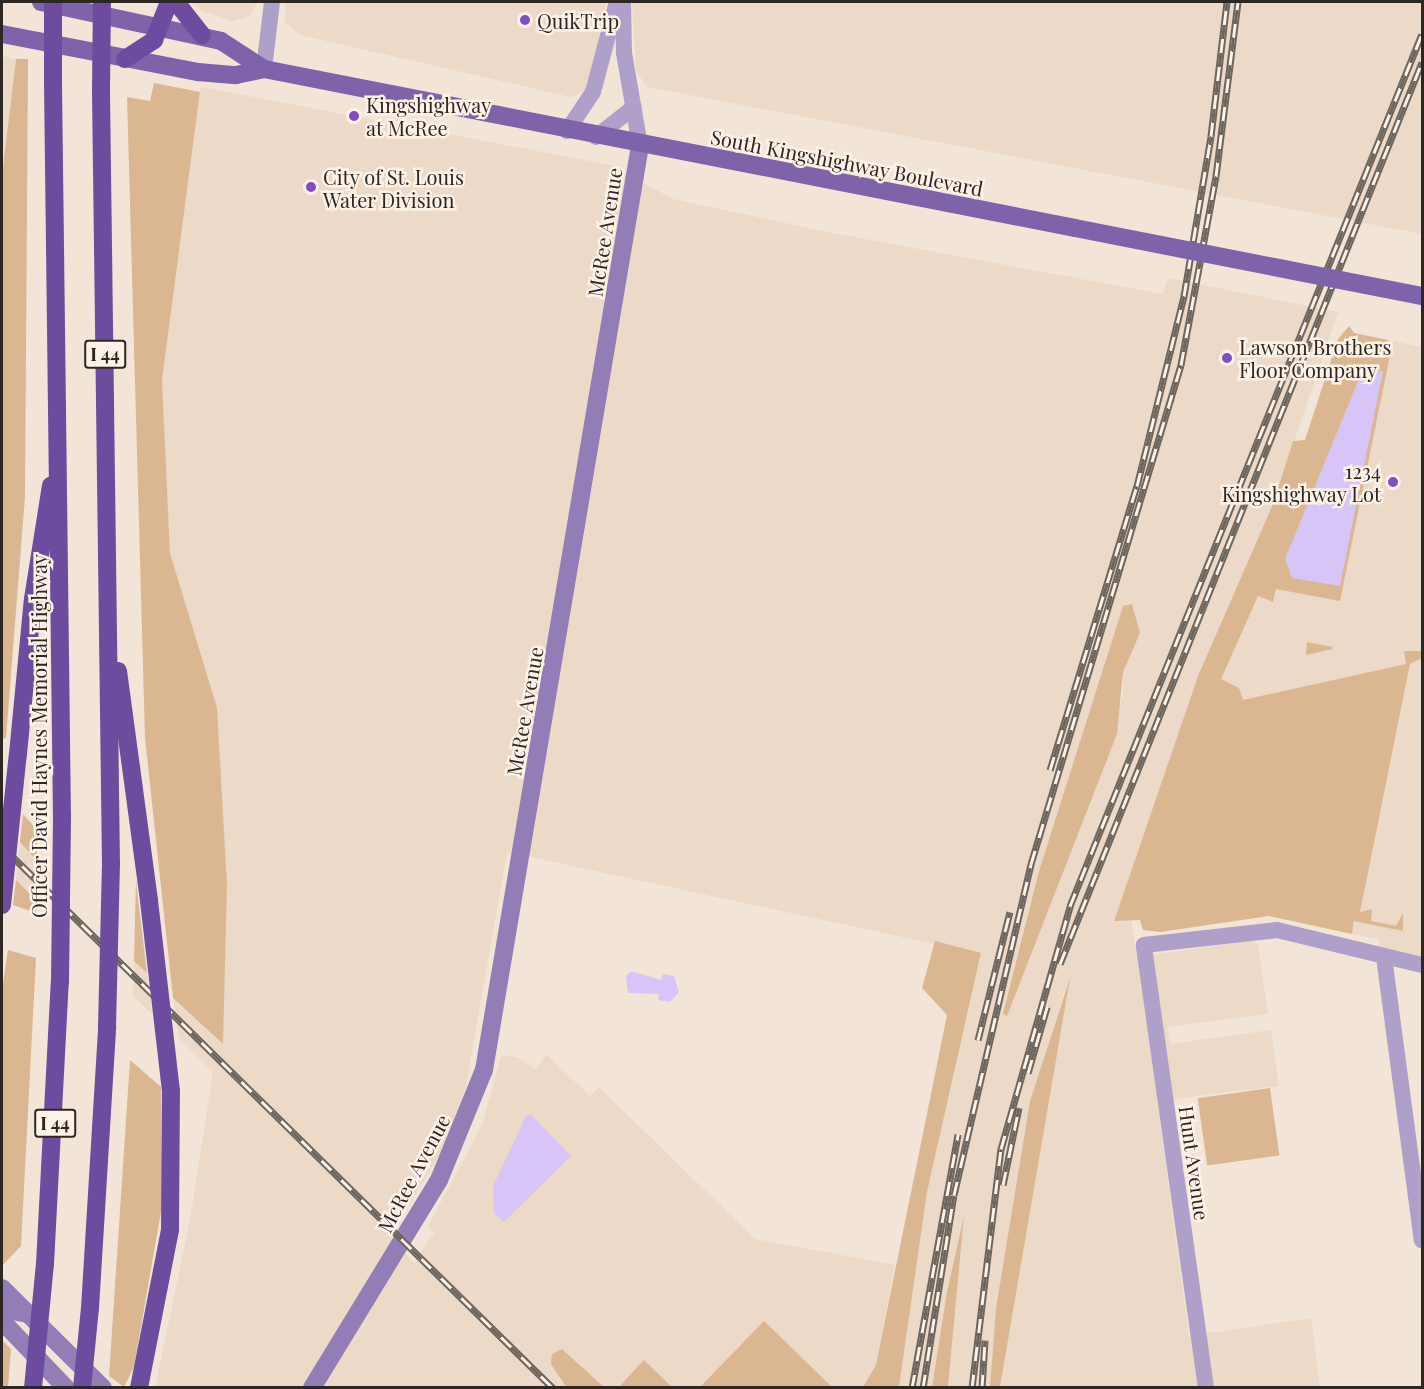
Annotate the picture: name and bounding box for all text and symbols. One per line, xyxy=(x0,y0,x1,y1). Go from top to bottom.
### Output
place label: QuikTrip xyxy=(537,8,619,32)
marker: QuikTrip xyxy=(518,13,532,27)
place label: Kingshighway at McRee xyxy=(366,92,491,139)
marker: Kingshighway at McRee xyxy=(347,109,361,123)
street label: South Kingshighway Boulevard xyxy=(708,124,986,200)
place label: City of St. Louis Water Division xyxy=(323,164,464,211)
street label: McRee Avenue xyxy=(582,165,626,299)
marker: City of St. Louis Water Division xyxy=(304,180,318,194)
place label: Lawson Brothers Floor Company xyxy=(1239,334,1391,381)
road number: I 44 xyxy=(84,339,126,369)
marker: Lawson Brothers Floor Company xyxy=(1220,351,1234,365)
place label: 1234 Kingshighway Lot xyxy=(1221,458,1381,505)
marker: 1234 Kingshighway Lot xyxy=(1386,475,1400,489)
street label: Officer David Haynes Memorial Highway xyxy=(26,554,50,918)
street label: McRee Avenue xyxy=(501,644,547,778)
street label: Hunt Avenue xyxy=(1175,1104,1215,1222)
road number: I 44 xyxy=(34,1108,76,1138)
street label: McRee Avenue xyxy=(372,1110,454,1236)

